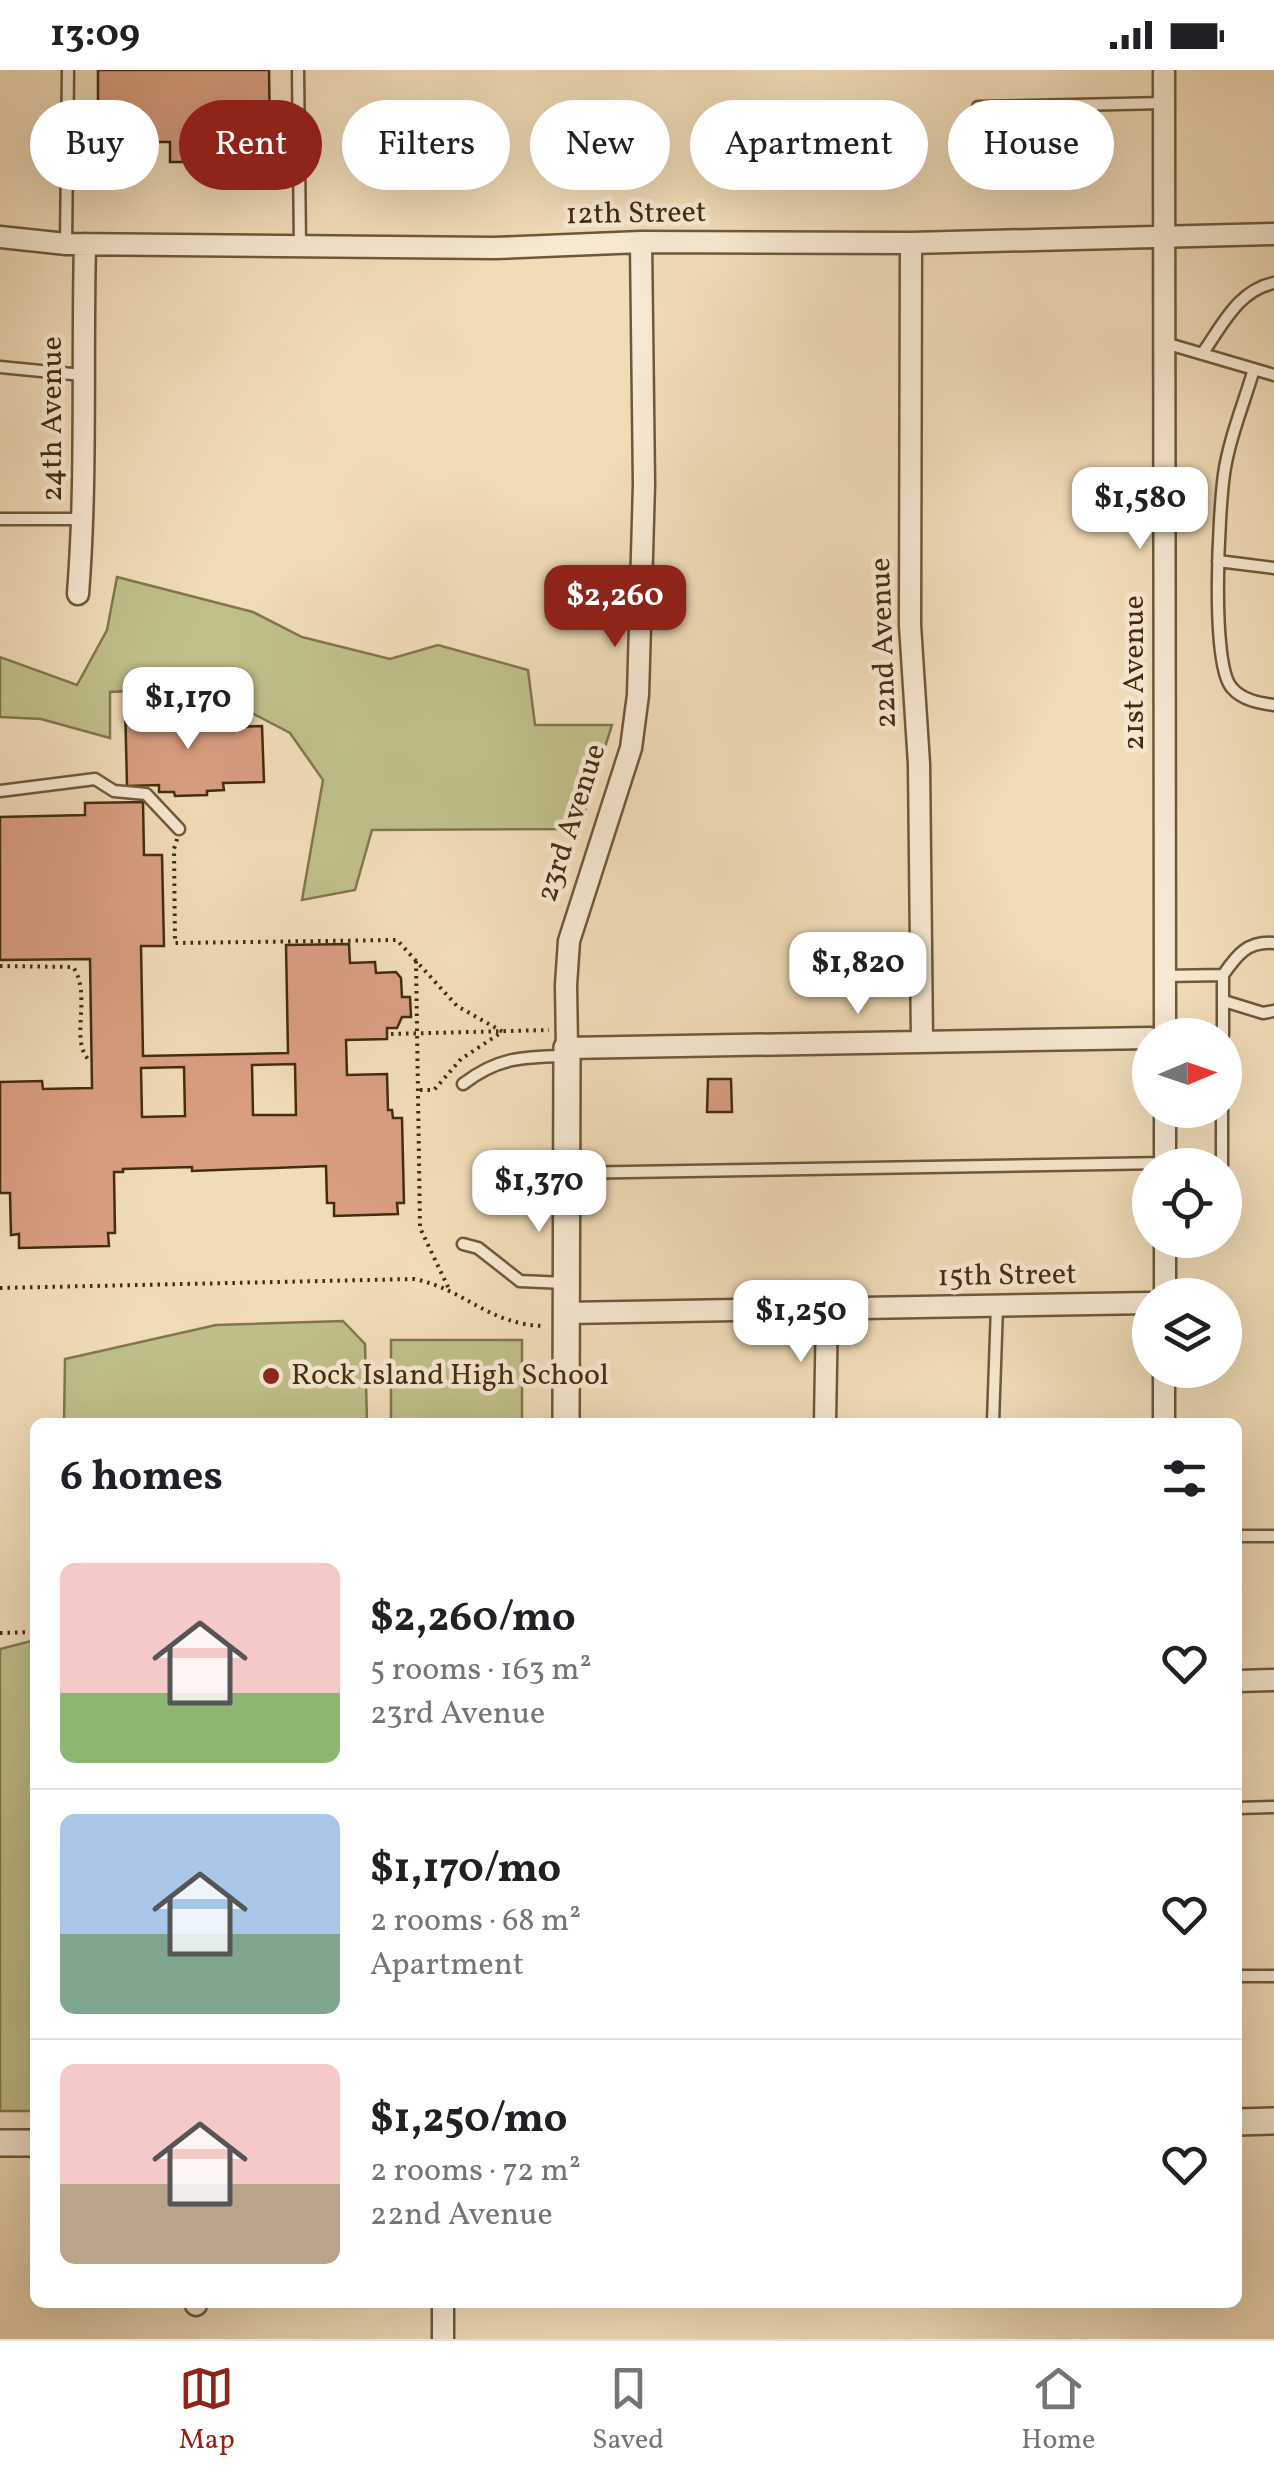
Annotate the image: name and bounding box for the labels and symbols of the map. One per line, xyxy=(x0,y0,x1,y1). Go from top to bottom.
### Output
street label: 12th Street xyxy=(565,192,707,236)
street label: 24th Avenue xyxy=(32,336,74,502)
pin: $1,580 xyxy=(1059,467,1221,552)
street label: 22nd Avenue xyxy=(860,557,908,729)
pin: $2,260 xyxy=(534,565,696,650)
street label: 21st Avenue xyxy=(1114,595,1156,751)
pin: $1,170 xyxy=(107,667,269,752)
street label: 23rd Avenue xyxy=(527,738,617,908)
pin: $1,820 xyxy=(777,932,939,1017)
north arrow xyxy=(1132,1018,1242,1128)
pin: $1,370 xyxy=(458,1150,620,1235)
street label: 15th Street xyxy=(937,1254,1077,1298)
pin: $1,250 xyxy=(720,1280,882,1365)
place label: Rock Island High School xyxy=(291,1355,609,1397)
marker: Rock Island High School xyxy=(260,1365,282,1387)

